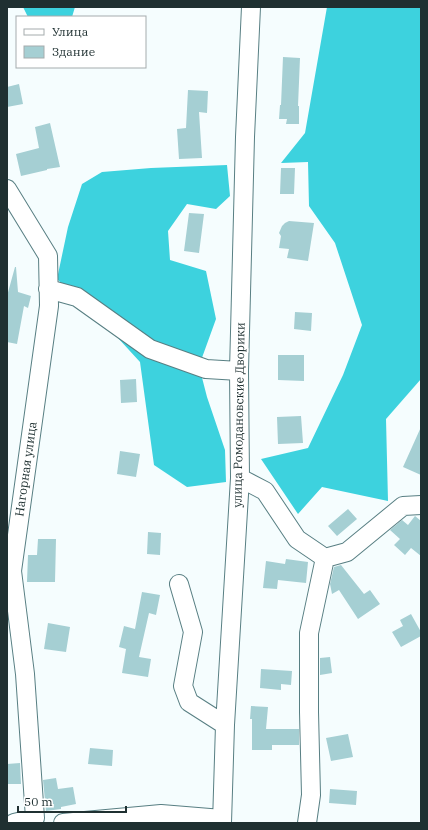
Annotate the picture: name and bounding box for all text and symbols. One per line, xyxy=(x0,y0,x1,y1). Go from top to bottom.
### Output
legend xyxy=(16,16,146,68)
text: Улица xyxy=(52,24,89,39)
text: Здание xyxy=(52,44,95,59)
street label: улица Ромодановские Дворики xyxy=(229,322,248,508)
street label: Нагорная улица xyxy=(11,420,40,517)
scale bar xyxy=(18,788,126,814)
text: 50 m xyxy=(24,794,53,809)

